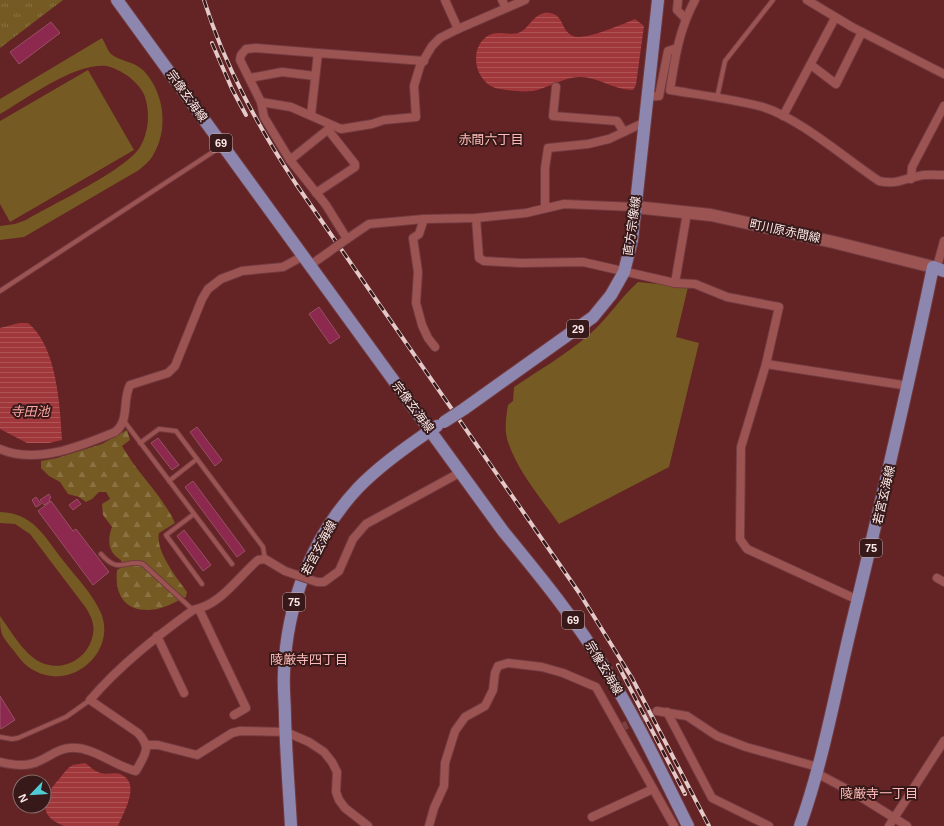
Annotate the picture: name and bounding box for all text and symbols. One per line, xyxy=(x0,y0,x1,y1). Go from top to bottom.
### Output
street label: 宗像玄海線 xyxy=(164,68,210,124)
district label: 赤間六丁目 xyxy=(458,132,524,147)
road number: 69 xyxy=(210,134,232,152)
street label: 直方宗像線 xyxy=(621,195,643,257)
street label: 町川原赤間線 xyxy=(748,217,822,245)
road number: 29 xyxy=(567,320,589,338)
street label: 宗像玄海線 xyxy=(389,379,437,435)
water label: 寺田池 xyxy=(10,404,51,419)
street label: 若宮玄海線 xyxy=(870,464,898,526)
street label: 若宮玄海線 xyxy=(299,518,339,578)
road number: 75 xyxy=(860,539,882,557)
road number: 75 xyxy=(283,593,305,611)
road number: 69 xyxy=(562,611,584,629)
street label: 宗像玄海線 xyxy=(583,639,625,697)
district label: 陵厳寺四丁目 xyxy=(270,652,348,667)
north arrow xyxy=(12,774,52,814)
district label: 陵厳寺一丁目 xyxy=(840,786,918,801)
text: N xyxy=(16,792,30,804)

